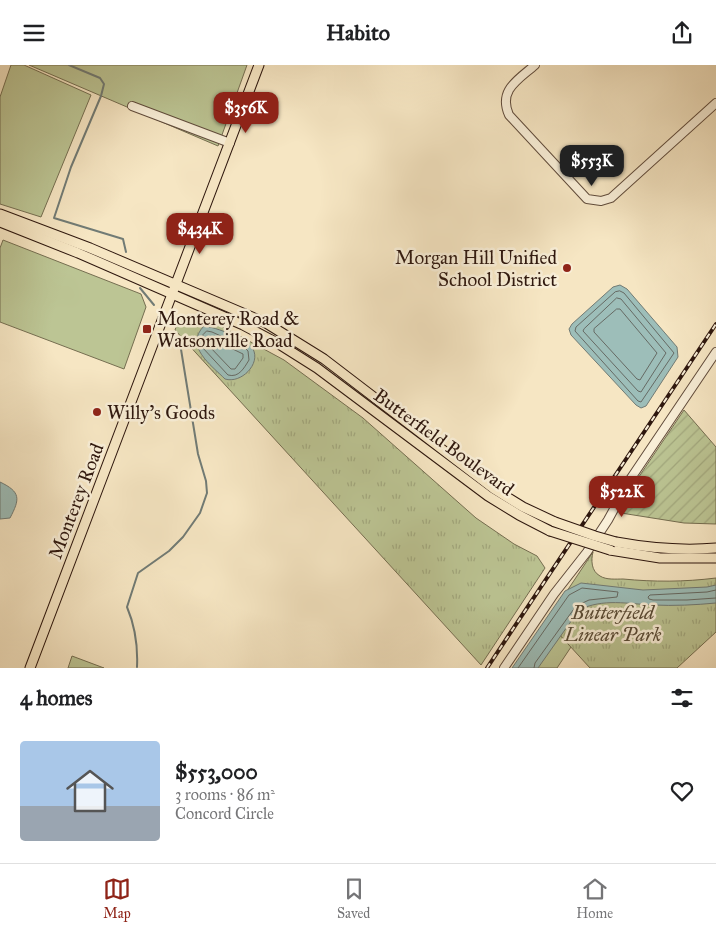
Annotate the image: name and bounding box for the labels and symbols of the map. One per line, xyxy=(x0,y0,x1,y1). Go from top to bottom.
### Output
pin: $356K xyxy=(211,92,281,134)
pin: $553K xyxy=(557,145,627,187)
pin: $434K xyxy=(165,213,235,255)
place label: Morgan Hill Unified School District xyxy=(395,246,557,291)
marker: Morgan Hill Unified School District xyxy=(561,262,573,274)
place label: Monterey Road & Watsonville Road xyxy=(157,307,299,352)
marker: Monterey Road & Watsonville Road xyxy=(141,323,153,335)
street label: Butterfield Boulevard xyxy=(369,383,519,501)
place label: Willy's Goods xyxy=(107,401,215,424)
marker: Willy's Goods xyxy=(91,406,103,418)
street label: Monterey Road xyxy=(43,439,109,562)
pin: $522K xyxy=(587,475,657,518)
park label: Butterfield Linear Park xyxy=(564,601,662,646)

